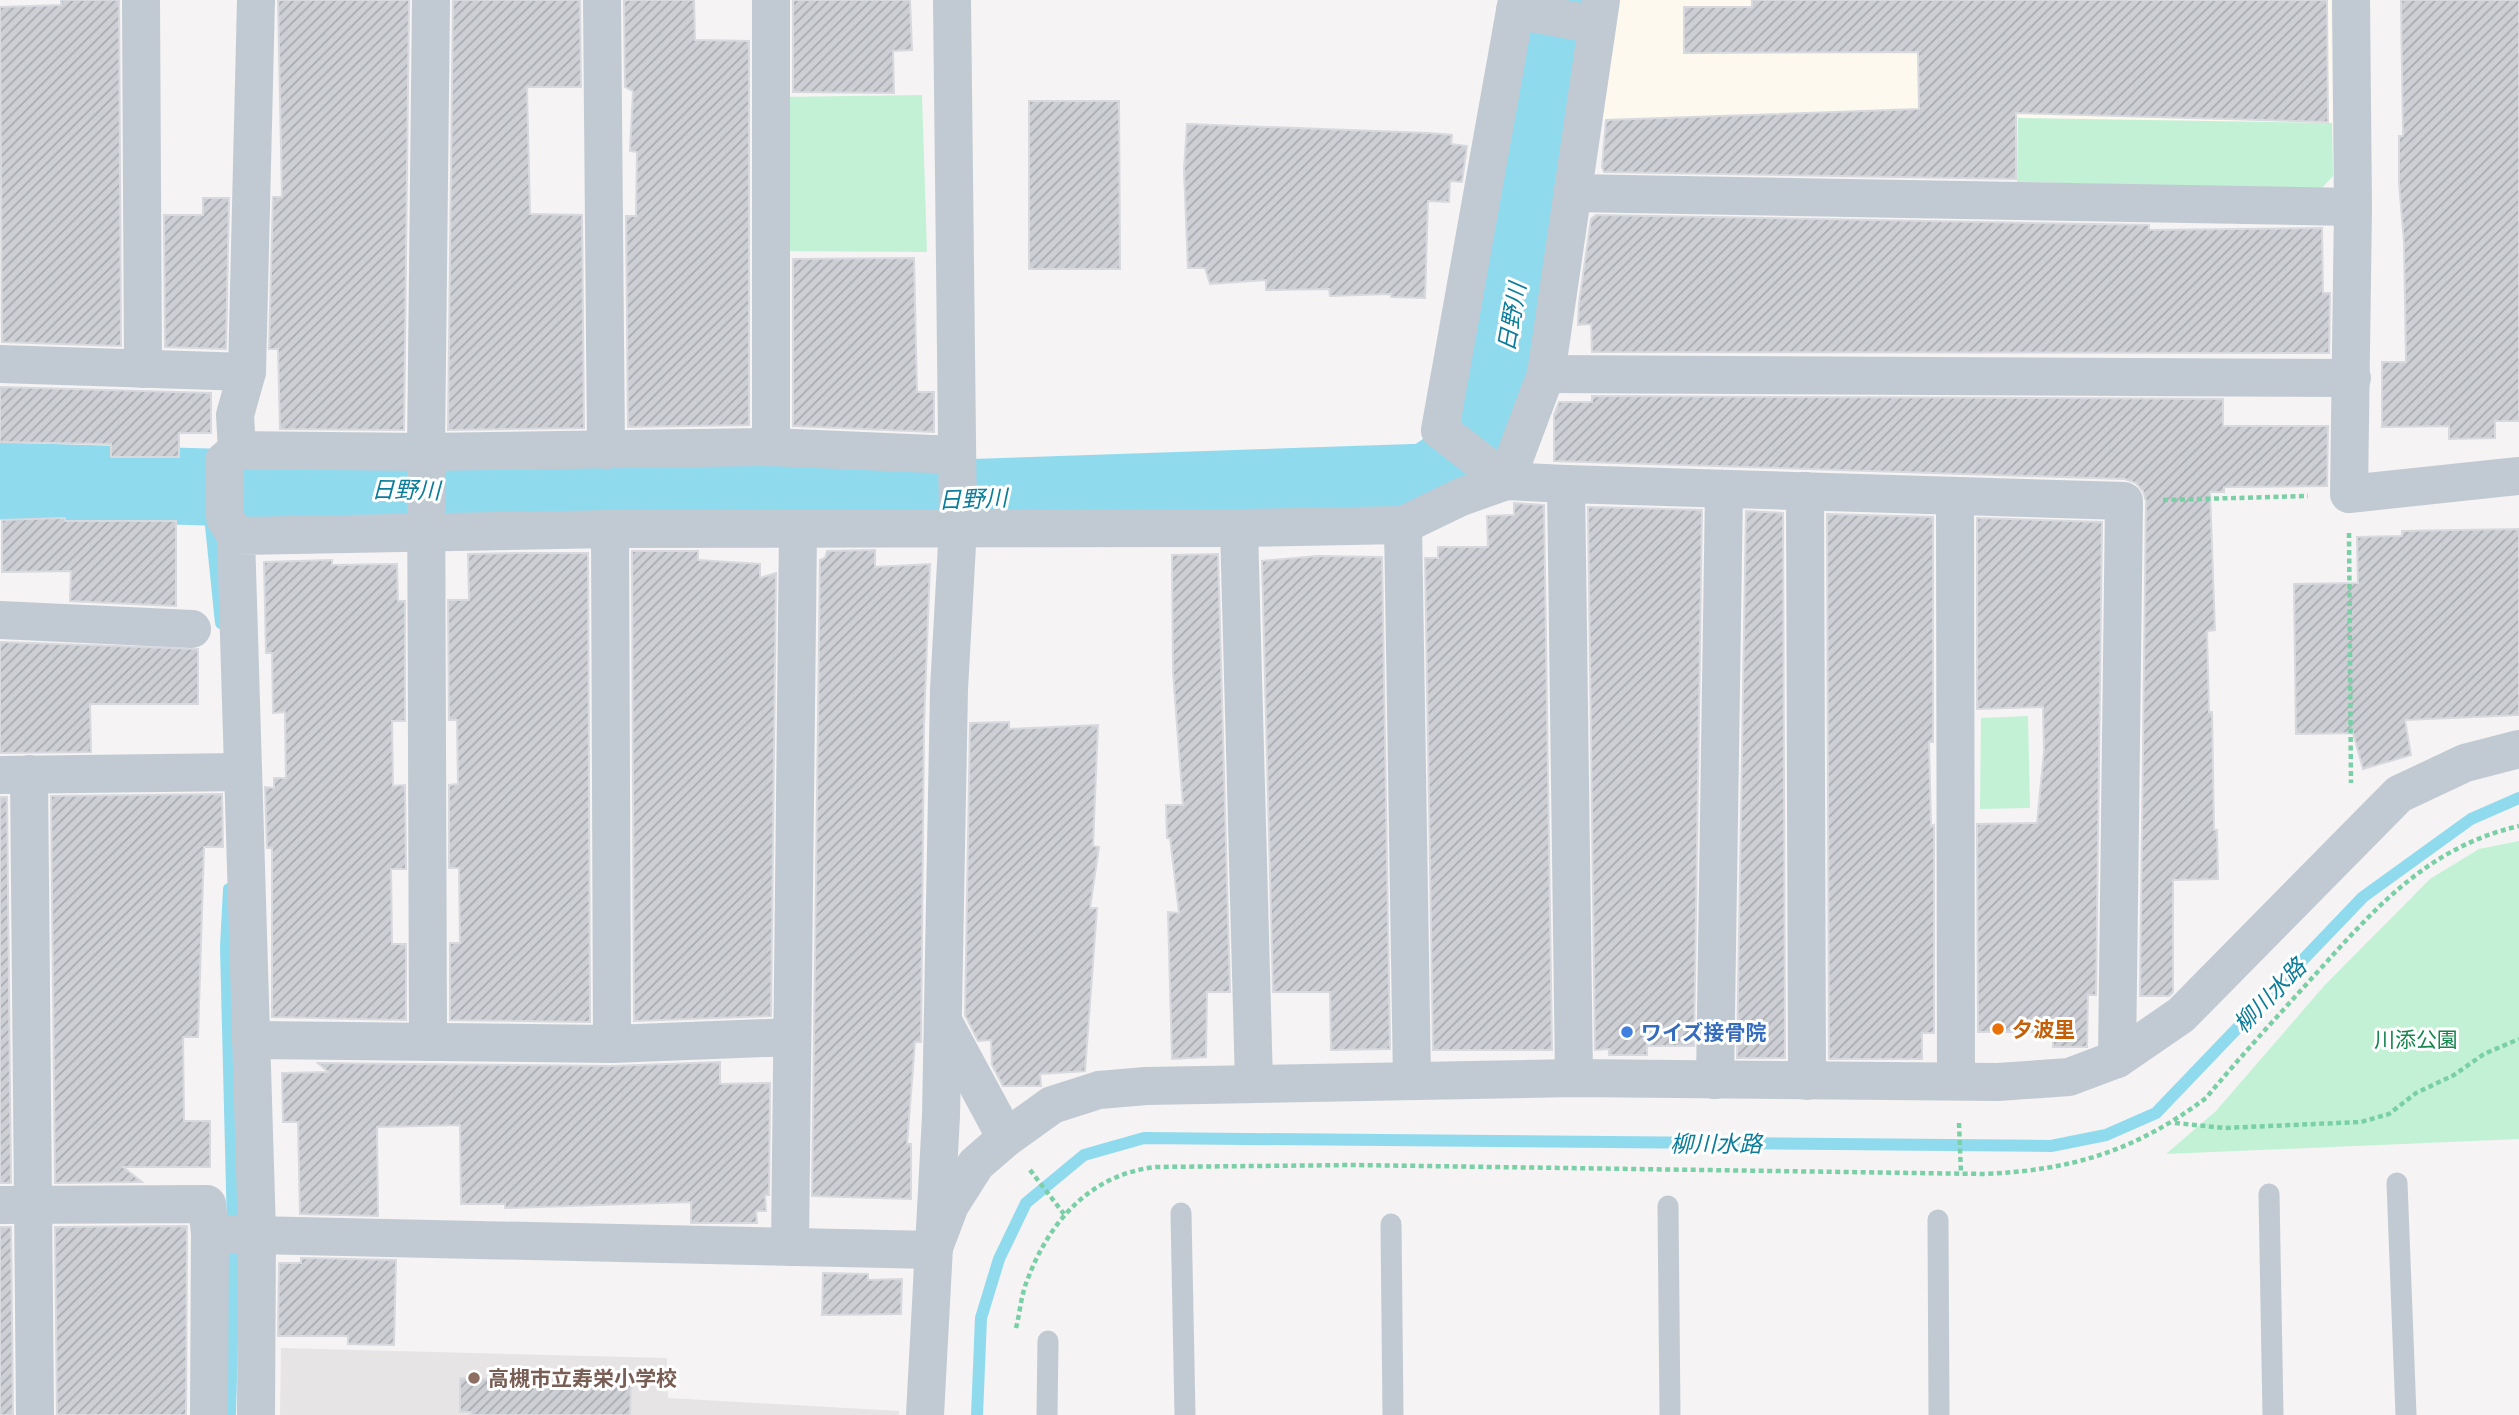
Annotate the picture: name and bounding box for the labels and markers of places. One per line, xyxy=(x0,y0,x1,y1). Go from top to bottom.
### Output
place label: 夕波里 xyxy=(2012,1015,2075,1043)
place label: ワイズ接骨院 xyxy=(1641,1018,1766,1046)
marker: 夕波里 xyxy=(1990,1021,2006,1037)
marker: ワイズ接骨院 xyxy=(1619,1024,1635,1040)
place label: 高槻市立寿栄小学校 xyxy=(488,1364,677,1392)
marker: 高槻市立寿栄小学校 xyxy=(466,1370,482,1386)

